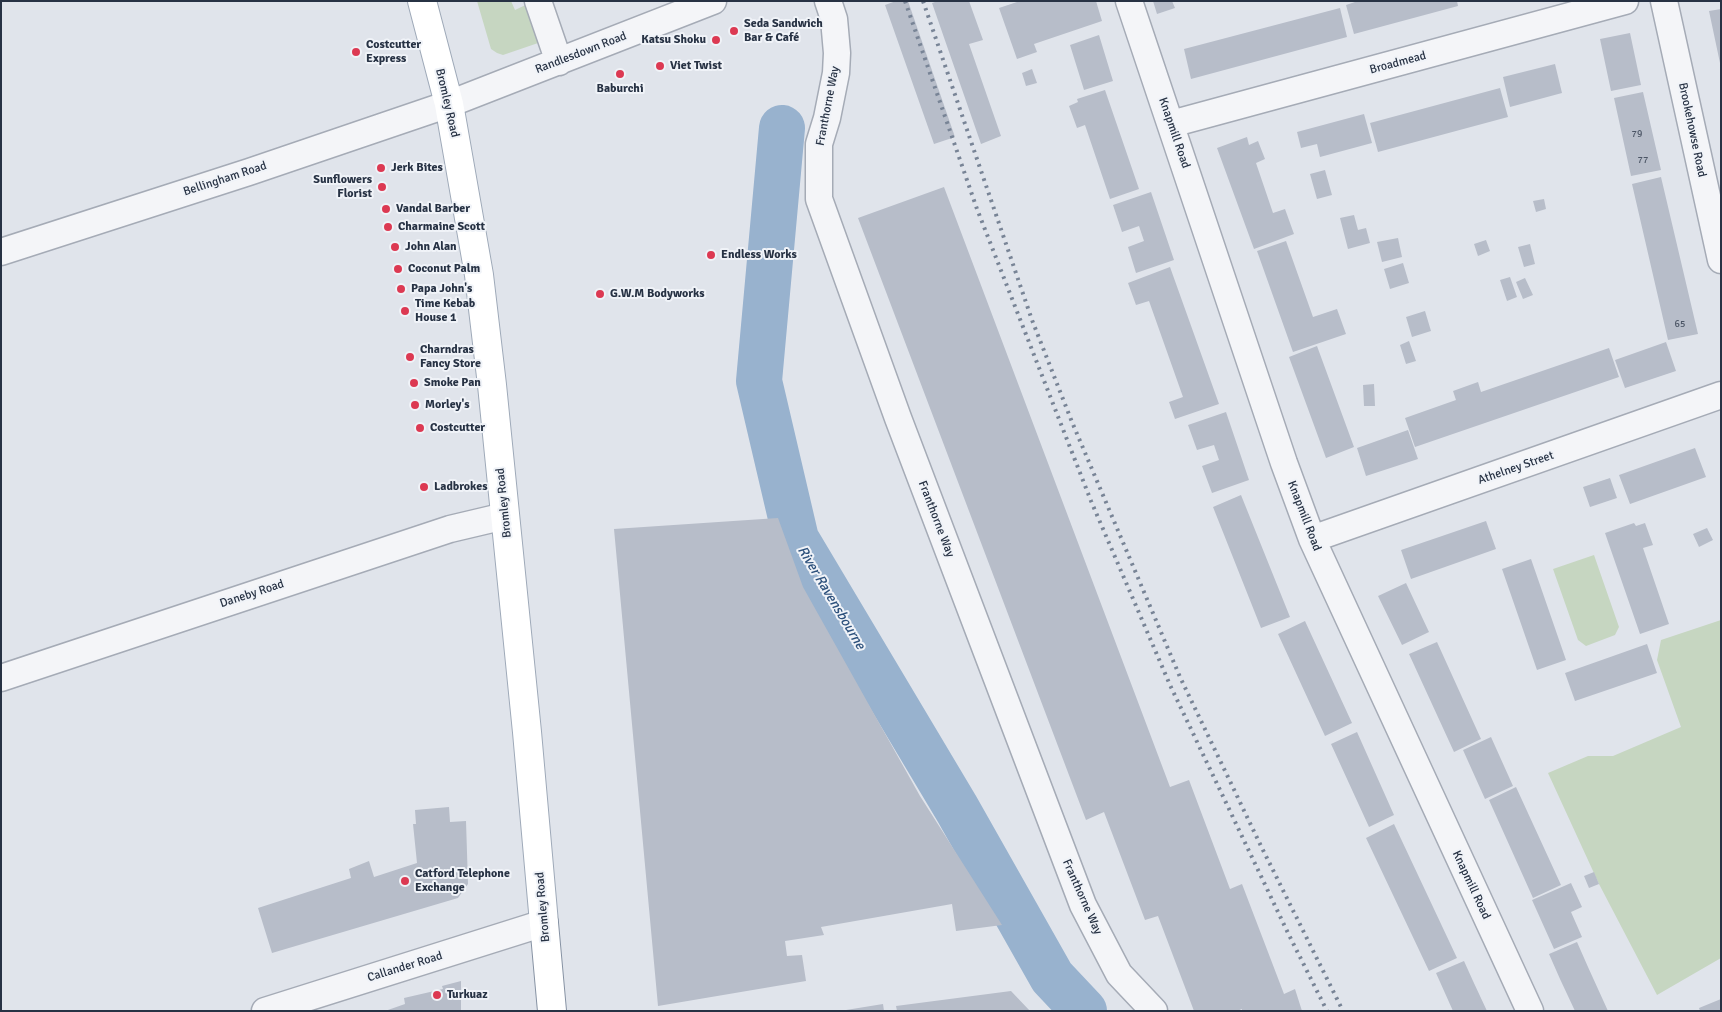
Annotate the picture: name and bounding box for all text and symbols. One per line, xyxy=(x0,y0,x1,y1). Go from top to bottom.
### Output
place label: Seda Sandwich Bar & Café xyxy=(744,17,823,45)
marker: Seda Sandwich Bar & Café xyxy=(728,25,740,37)
street label: Randlesdown Road xyxy=(533,29,629,77)
place label: Katsu Shoku xyxy=(641,33,706,47)
marker: Katsu Shoku xyxy=(710,34,722,46)
place label: Costcutter Express xyxy=(366,38,421,66)
marker: Costcutter Express xyxy=(350,46,362,58)
street label: Broadmead xyxy=(1368,49,1428,77)
place label: Viet Twist xyxy=(670,59,722,73)
marker: Viet Twist xyxy=(654,60,666,72)
street label: Franthorne Way xyxy=(813,65,843,147)
street label: Bromley Road xyxy=(432,67,462,139)
marker: Baburchi xyxy=(614,68,626,80)
street label: Brookehowse Road xyxy=(1675,81,1709,179)
place label: Baburchi xyxy=(597,82,643,96)
street label: Knapmill Road xyxy=(1155,96,1193,170)
house number: 79 xyxy=(1632,128,1642,140)
house number: 77 xyxy=(1638,154,1648,166)
street label: Bellingham Road xyxy=(182,159,268,199)
place label: Jerk Bites xyxy=(391,161,443,175)
marker: Jerk Bites xyxy=(375,162,387,174)
place label: Sunflowers Florist xyxy=(313,173,372,201)
marker: Sunflowers Florist xyxy=(376,181,388,193)
place label: Vandal Barber xyxy=(396,202,470,216)
marker: Vandal Barber xyxy=(380,203,392,215)
place label: Charmaine Scott xyxy=(398,220,485,234)
marker: Charmaine Scott xyxy=(382,221,394,233)
place label: John Alan xyxy=(405,240,457,254)
marker: John Alan xyxy=(389,241,401,253)
place label: Endless Works xyxy=(721,248,797,262)
marker: Endless Works xyxy=(705,249,717,261)
place label: Coconut Palm xyxy=(408,262,480,276)
marker: Coconut Palm xyxy=(392,263,404,275)
place label: Papa John's xyxy=(411,282,472,296)
marker: Papa John's xyxy=(395,283,407,295)
place label: G.W.M Bodyworks xyxy=(610,287,705,301)
marker: G.W.M Bodyworks xyxy=(594,288,606,300)
place label: Time Kebab House 1 xyxy=(415,297,475,325)
marker: Time Kebab House 1 xyxy=(399,305,411,317)
house number: 65 xyxy=(1675,318,1685,330)
place label: Charndras Fancy Store xyxy=(420,343,481,371)
marker: Charndras Fancy Store xyxy=(404,351,416,363)
place label: Smoke Pan xyxy=(424,376,481,390)
marker: Smoke Pan xyxy=(408,377,420,389)
place label: Morley's xyxy=(425,398,470,412)
marker: Morley's xyxy=(409,399,421,411)
place label: Costcutter xyxy=(430,421,485,435)
marker: Costcutter xyxy=(414,422,426,434)
street label: Athelney Street xyxy=(1476,448,1556,488)
street label: Bromley Road xyxy=(493,467,515,539)
street label: Franthorne Way xyxy=(915,479,957,559)
street label: Knapmill Road xyxy=(1284,479,1324,553)
place label: Ladbrokes xyxy=(434,480,487,494)
marker: Ladbrokes xyxy=(418,481,430,493)
water label: River Ravensbourne xyxy=(793,543,869,653)
street label: Daneby Road xyxy=(218,577,286,611)
street label: Knapmill Road xyxy=(1449,848,1493,922)
street label: Franthorne Way xyxy=(1059,857,1105,937)
place label: Catford Telephone Exchange xyxy=(415,867,510,895)
street label: Bromley Road xyxy=(533,871,553,943)
marker: Catford Telephone Exchange xyxy=(399,875,411,887)
street label: Callander Road xyxy=(366,949,444,985)
place label: Turkuaz xyxy=(447,988,488,1002)
marker: Turkuaz xyxy=(431,989,443,1001)

